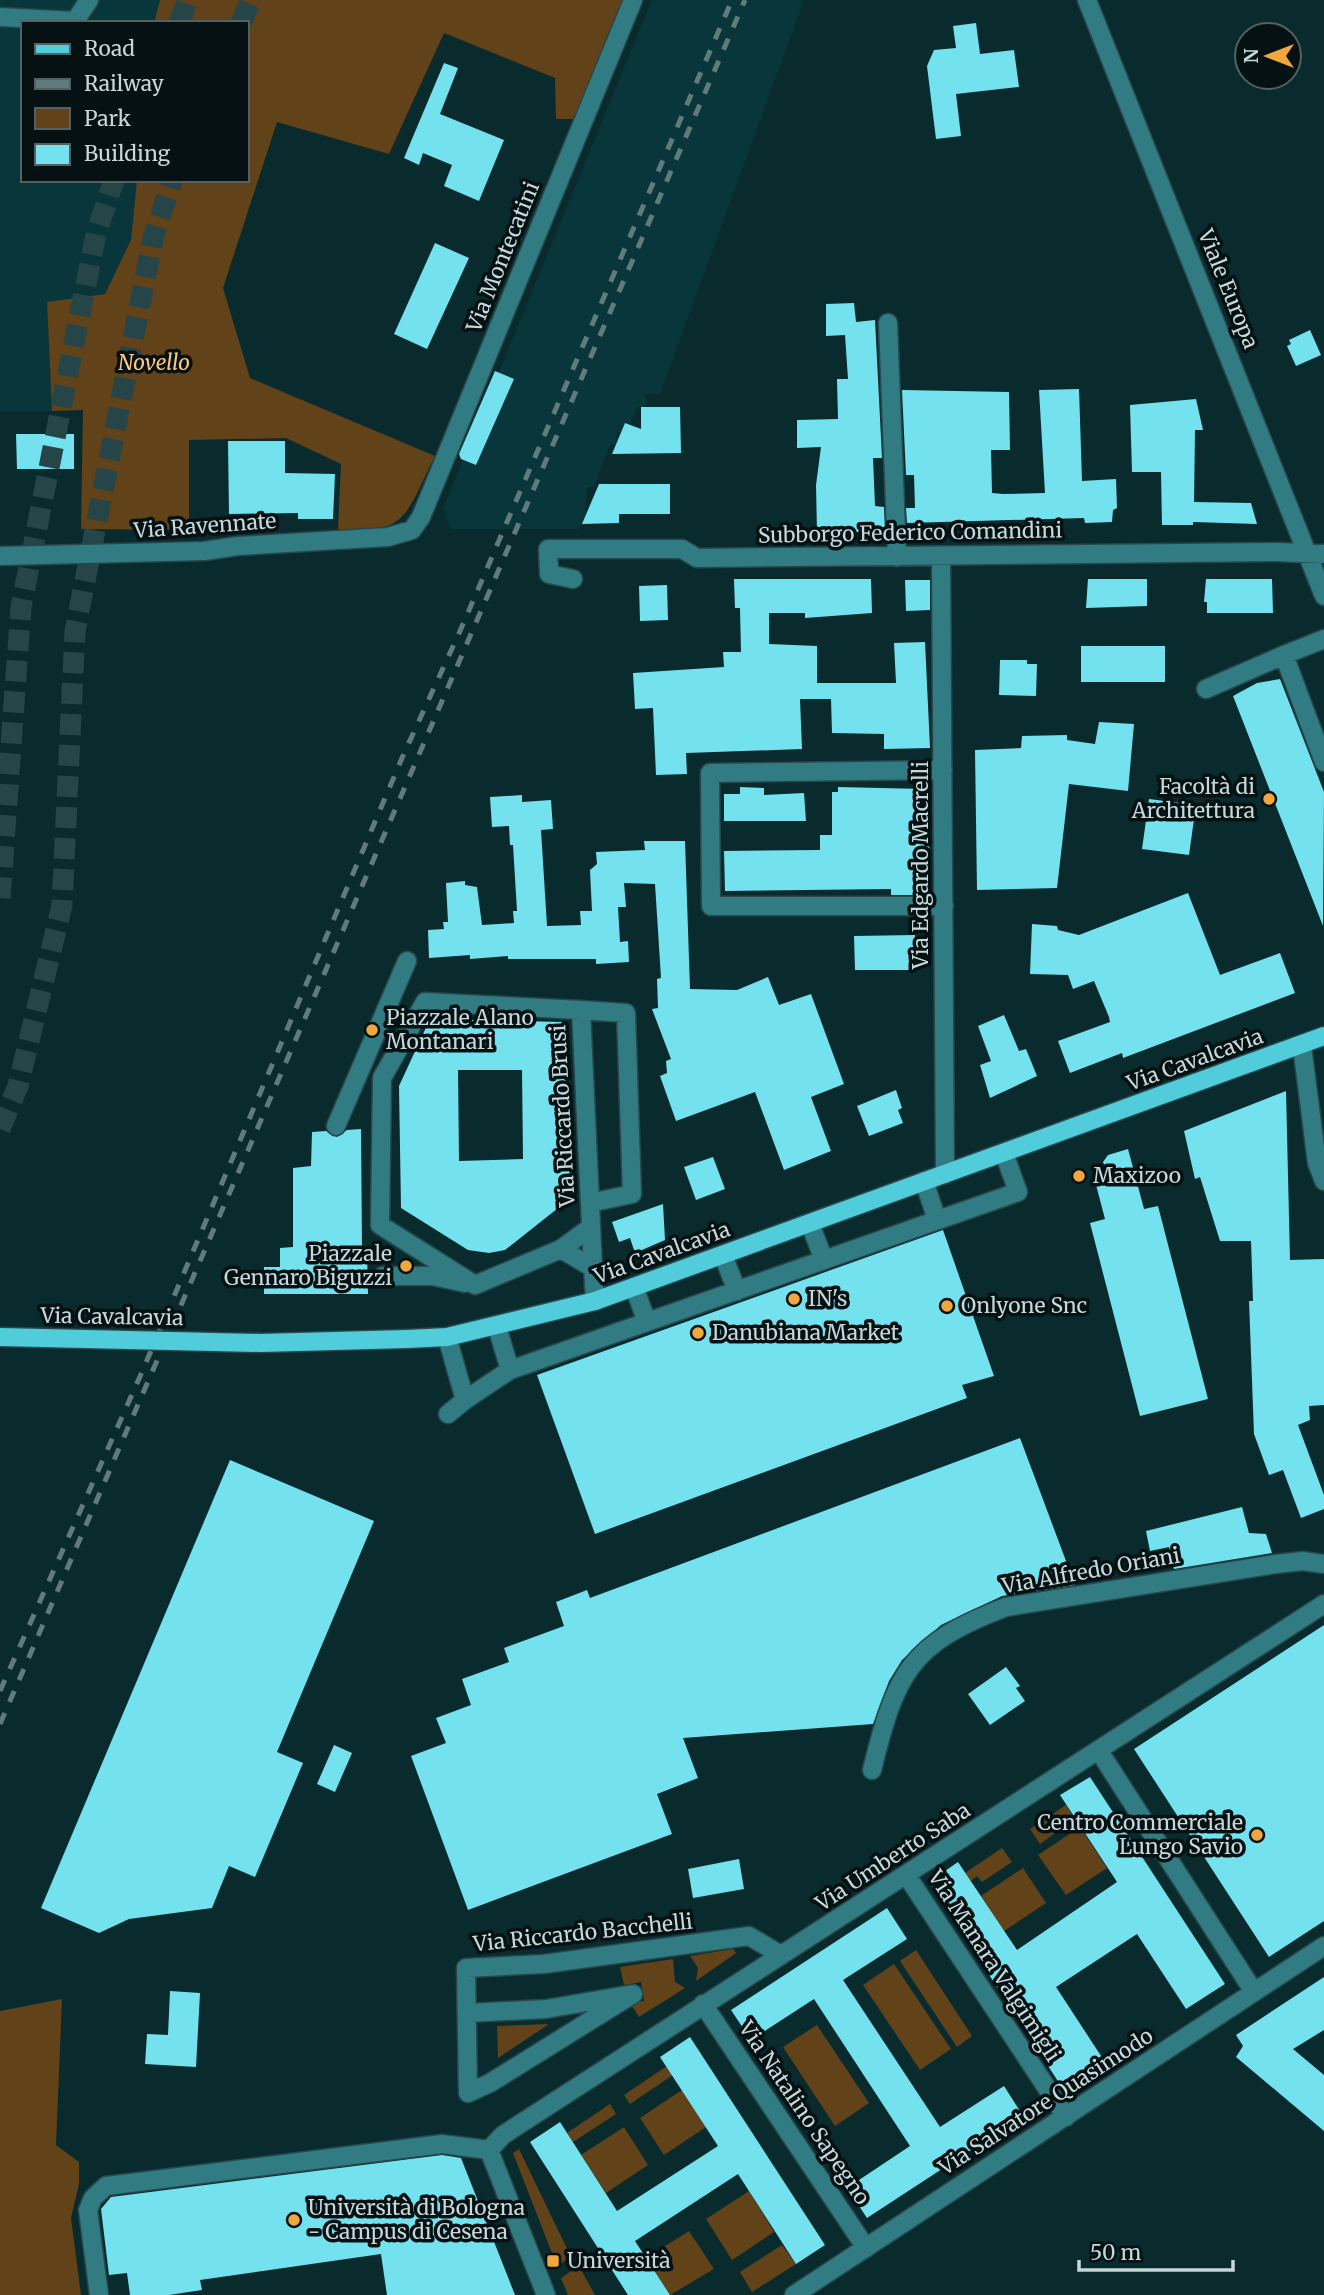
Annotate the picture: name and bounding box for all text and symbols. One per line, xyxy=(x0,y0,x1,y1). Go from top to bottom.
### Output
legend xyxy=(21,21,248,182)
north arrow xyxy=(1233,21,1303,91)
text: Road xyxy=(84,35,135,62)
text: N xyxy=(1239,48,1263,64)
text: Railway xyxy=(84,70,165,97)
text: Park xyxy=(84,105,131,132)
text: Building xyxy=(84,140,171,167)
street label: Via Montecatini xyxy=(460,177,545,337)
street label: Viale Europa xyxy=(1192,224,1265,352)
park label: Novello xyxy=(118,349,190,376)
street label: Via Ravennate xyxy=(132,507,277,544)
street label: Subborgo Federico Comandini xyxy=(758,516,1063,549)
street label: Via Edgardo Macrelli xyxy=(907,761,934,970)
place label: Facoltà di Architettura xyxy=(1131,773,1255,824)
marker: Facoltà di Architettura xyxy=(1261,791,1277,807)
place label: Piazzale Alano Montanari xyxy=(386,1004,534,1055)
marker: Piazzale Alano Montanari xyxy=(364,1022,380,1038)
street label: Via Cavalcavia xyxy=(1122,1022,1267,1097)
street label: Via Riccardo Brusi xyxy=(544,1024,581,1209)
place label: Maxizoo xyxy=(1093,1162,1181,1189)
marker: Maxizoo xyxy=(1071,1168,1087,1184)
street label: Via Cavalcavia xyxy=(589,1215,734,1290)
place label: Piazzale Gennaro Biguzzi xyxy=(224,1240,392,1291)
marker: Piazzale Gennaro Biguzzi xyxy=(398,1258,414,1274)
place label: IN's xyxy=(808,1285,847,1312)
marker: IN's xyxy=(786,1291,802,1307)
place label: Onlyone Snc xyxy=(961,1292,1087,1319)
marker: Onlyone Snc xyxy=(939,1298,955,1314)
street label: Via Cavalcavia xyxy=(39,1302,184,1331)
place label: Danubiana Market xyxy=(712,1319,899,1346)
marker: Danubiana Market xyxy=(690,1325,706,1341)
street label: Via Alfredo Oriani xyxy=(999,1542,1182,1600)
street label: Via Umberto Saba xyxy=(809,1796,975,1917)
place label: Centro Commerciale Lungo Savio xyxy=(1037,1809,1243,1860)
marker: Centro Commerciale Lungo Savio xyxy=(1249,1827,1265,1843)
street label: Via Manara Valgimigli xyxy=(922,1864,1067,2067)
street label: Via Riccardo Bacchelli xyxy=(471,1908,694,1958)
street label: Via Natalino Sapegno xyxy=(732,2015,876,2210)
street label: Via Salvatore Quasimodo xyxy=(932,2022,1158,2182)
place label: Università di Bologna - Campus di Cesena xyxy=(308,2194,525,2245)
marker: Università di Bologna - Campus di Cesena xyxy=(286,2212,302,2228)
scale bar xyxy=(1079,2228,1233,2272)
text: 50 m xyxy=(1090,2239,1141,2266)
place label: Università xyxy=(567,2247,671,2274)
marker: Università xyxy=(545,2253,561,2269)

